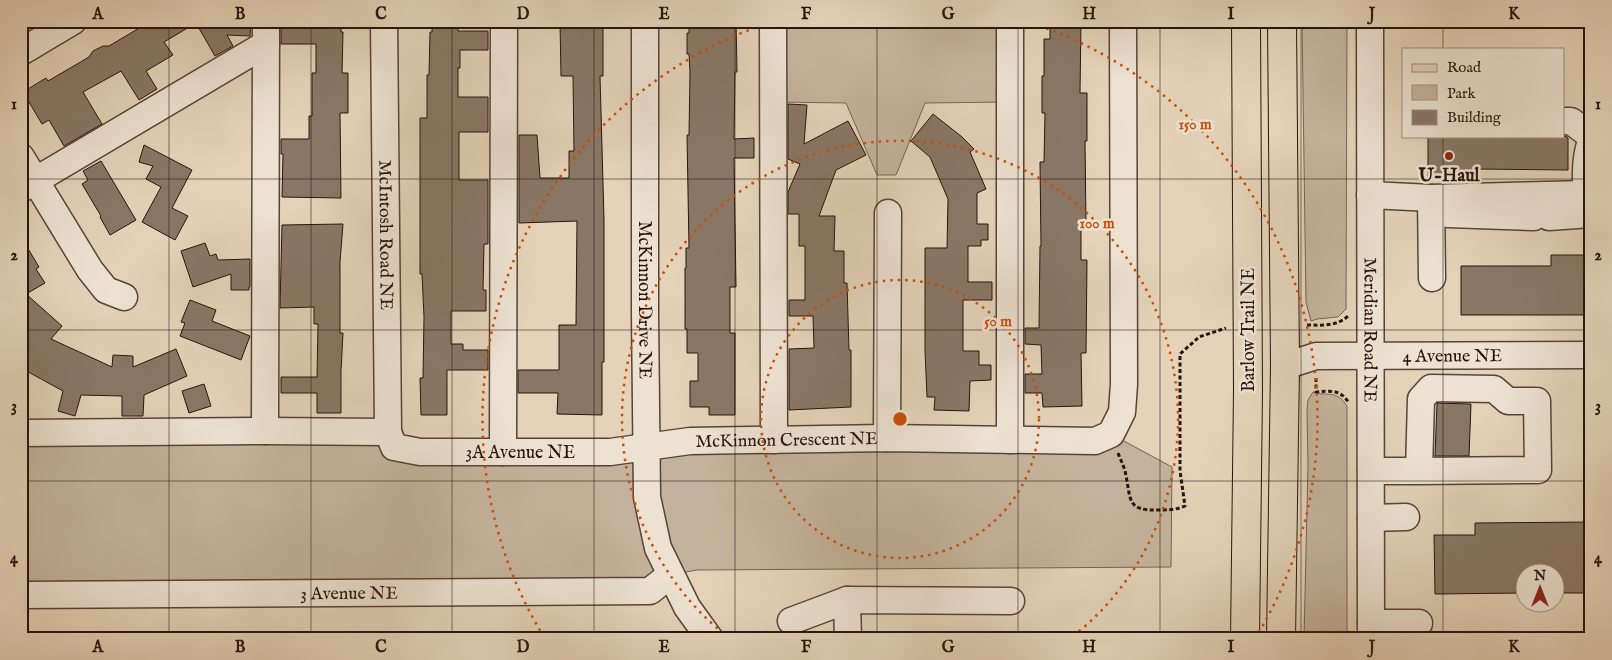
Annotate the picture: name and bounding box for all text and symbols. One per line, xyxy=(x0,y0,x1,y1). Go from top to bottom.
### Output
text: A xyxy=(92,5,105,25)
text: B xyxy=(235,5,246,25)
text: C xyxy=(375,5,387,25)
text: D xyxy=(517,5,530,25)
text: E xyxy=(658,5,670,25)
text: F xyxy=(801,5,812,25)
text: G xyxy=(942,5,955,25)
text: H xyxy=(1082,5,1096,25)
text: I xyxy=(1228,5,1235,25)
text: J xyxy=(1367,5,1376,25)
text: K xyxy=(1508,5,1521,25)
legend xyxy=(1402,48,1564,138)
text: Road xyxy=(1447,58,1482,77)
text: Park xyxy=(1447,84,1477,103)
text: 1 xyxy=(11,95,17,115)
text: 1 xyxy=(1595,95,1601,115)
text: Building xyxy=(1447,108,1502,127)
text: 150 m xyxy=(1178,115,1212,134)
marker: U-Haul xyxy=(1443,150,1455,162)
street label: McIntosh Road NE xyxy=(372,160,397,310)
place label: U-Haul xyxy=(1417,165,1481,188)
text: 100 m xyxy=(1079,214,1115,233)
street label: McKinnon Drive NE xyxy=(632,221,656,379)
text: 2 xyxy=(10,246,18,266)
text: 2 xyxy=(1594,246,1602,266)
street label: Meridian Road NE xyxy=(1357,258,1381,402)
street label: Barlow Trail NE xyxy=(1238,268,1261,392)
text: 50 m xyxy=(984,312,1012,331)
street label: 4 Avenue NE xyxy=(1402,345,1502,369)
text: 3 xyxy=(11,397,17,417)
text: 3 xyxy=(1595,397,1601,417)
centre of rings xyxy=(891,410,909,428)
street label: McKinnon Crescent NE xyxy=(695,428,878,454)
street label: 3A Avenue NE xyxy=(465,442,575,465)
text: 4 xyxy=(10,549,19,569)
text: 4 xyxy=(1594,549,1603,569)
north arrow xyxy=(1514,562,1564,612)
text: N xyxy=(1533,567,1546,585)
street label: 3 Avenue NE xyxy=(300,583,398,606)
text: A xyxy=(92,638,105,658)
text: B xyxy=(235,638,246,658)
text: C xyxy=(375,638,387,658)
text: D xyxy=(517,638,530,658)
text: E xyxy=(658,638,670,658)
text: F xyxy=(801,638,812,658)
text: G xyxy=(942,638,955,658)
text: H xyxy=(1082,638,1096,658)
text: I xyxy=(1228,638,1235,658)
text: J xyxy=(1367,638,1376,658)
text: K xyxy=(1508,638,1521,658)

